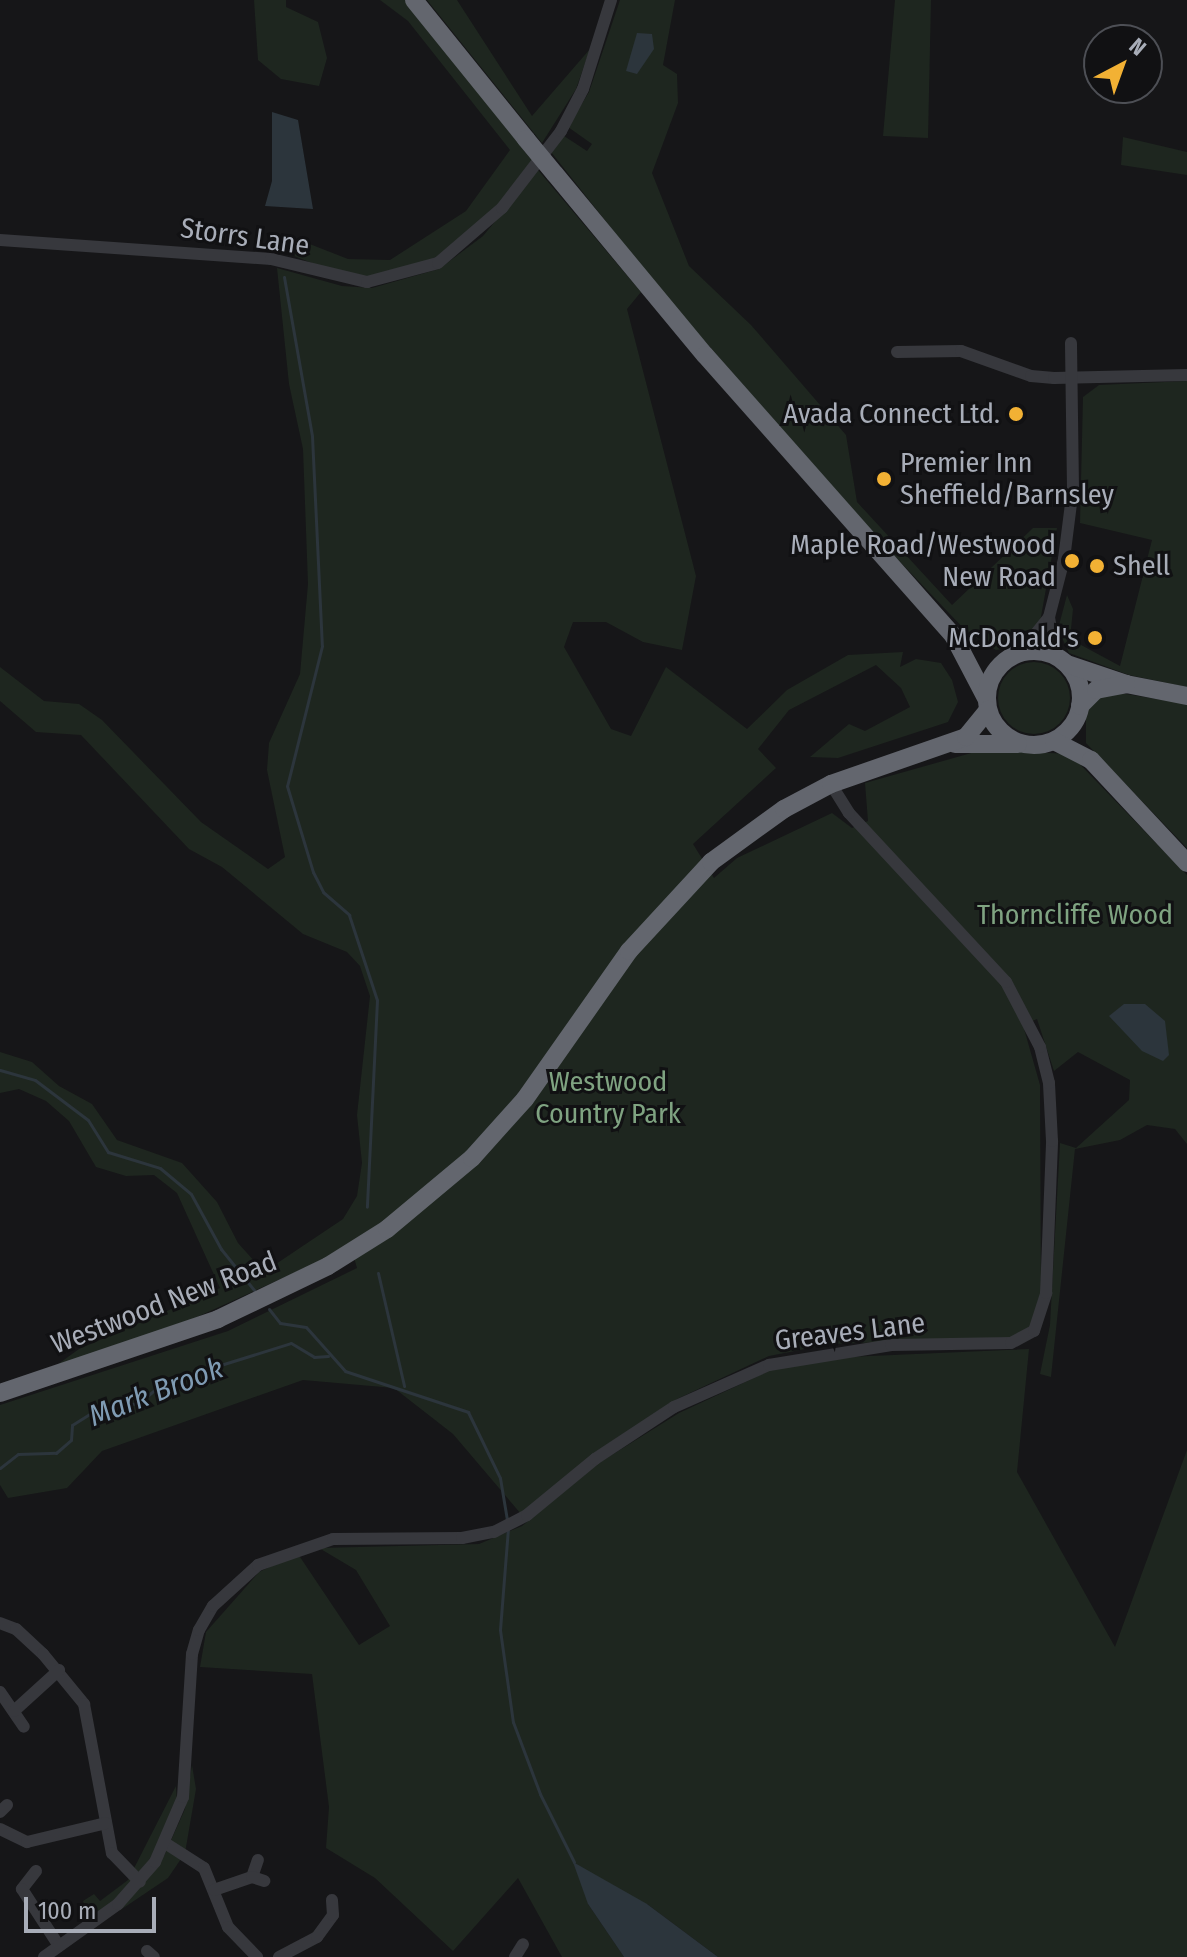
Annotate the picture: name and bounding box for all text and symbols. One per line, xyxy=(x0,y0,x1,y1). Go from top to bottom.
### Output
north arrow xyxy=(1083,24,1163,104)
text: N xyxy=(1124,33,1152,62)
street label: Storrs Lane xyxy=(179,211,311,263)
place label: Avada Connect Ltd. xyxy=(783,397,1000,431)
marker: Avada Connect Ltd. xyxy=(1007,405,1025,423)
place label: Premier Inn Sheffield/Barnsley xyxy=(900,446,1114,512)
marker: Premier Inn Sheffield/Barnsley xyxy=(875,470,893,488)
place label: Maple Road/Westwood New Road xyxy=(790,528,1056,594)
place label: Shell xyxy=(1113,549,1170,583)
marker: Maple Road/Westwood New Road xyxy=(1063,552,1081,570)
marker: Shell xyxy=(1088,557,1106,575)
place label: McDonald's xyxy=(948,621,1079,655)
marker: McDonald's xyxy=(1086,629,1104,647)
park label: Thorncliffe Wood xyxy=(977,898,1173,932)
park label: Westwood Country Park xyxy=(535,1065,681,1131)
street label: Westwood New Road xyxy=(47,1245,281,1361)
street label: Greaves Lane xyxy=(773,1306,927,1358)
water label: Mark Brook xyxy=(84,1350,228,1434)
scale bar xyxy=(28,1881,160,1931)
text: 100 m xyxy=(38,1897,96,1925)

